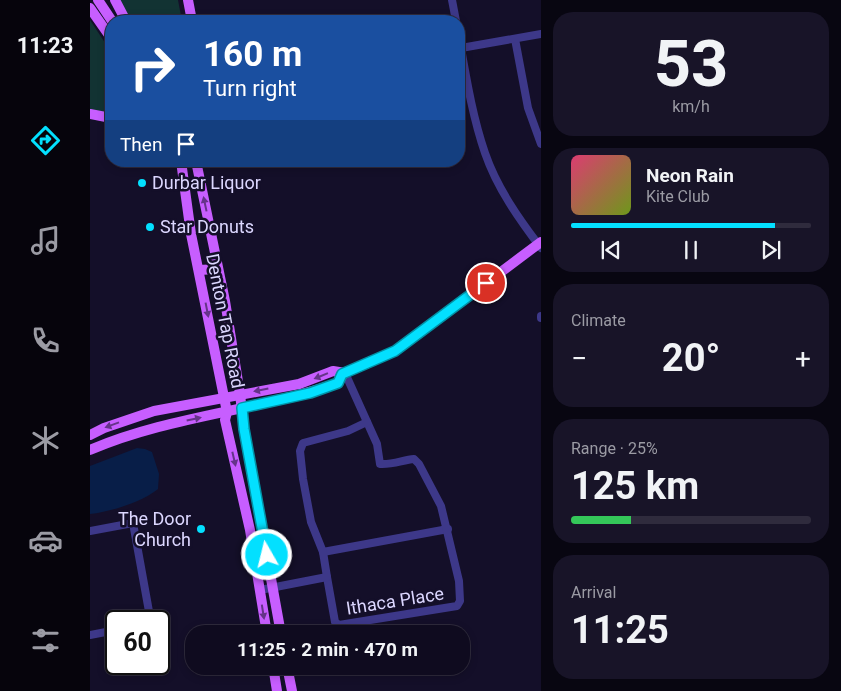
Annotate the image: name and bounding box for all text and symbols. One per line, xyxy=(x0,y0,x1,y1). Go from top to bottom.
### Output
text: 53 xyxy=(654,26,728,102)
text: 11:23 xyxy=(17,33,73,58)
text: 160 m xyxy=(203,34,302,75)
icon: right xyxy=(120,35,185,100)
text: Turn right xyxy=(203,76,297,101)
text: km/h xyxy=(672,97,710,116)
icon: directions xyxy=(28,123,63,158)
icon: arrive xyxy=(172,130,200,158)
text: Then xyxy=(120,133,162,156)
text: Neon Rain xyxy=(646,164,734,187)
place label: Durbar Liquor xyxy=(152,172,261,193)
marker: Durbar Liquor xyxy=(136,177,148,189)
text: Kite Club xyxy=(646,187,710,206)
one-way arrow xyxy=(201,196,209,211)
place label: Star Donuts xyxy=(160,216,254,237)
marker: Star Donuts xyxy=(144,221,156,233)
icon: music xyxy=(28,223,63,258)
icon: previous xyxy=(597,236,625,264)
icon: pause xyxy=(677,236,705,264)
icon: next xyxy=(757,236,785,264)
street label: Denton Tap Road xyxy=(202,252,249,390)
pin xyxy=(465,262,507,304)
icon: arrive xyxy=(472,269,500,297)
one-way arrow xyxy=(203,303,211,319)
text: Climate xyxy=(571,311,626,330)
icon: phone xyxy=(28,323,63,358)
text: 20° xyxy=(662,336,720,380)
text: − xyxy=(571,342,587,375)
text: + xyxy=(795,342,811,375)
one-way arrow xyxy=(313,372,328,380)
one-way arrow xyxy=(253,387,269,395)
one-way arrow xyxy=(186,415,201,423)
one-way arrow xyxy=(105,422,120,429)
icon: climate xyxy=(28,423,63,458)
text: Range · 25% xyxy=(571,439,658,458)
one-way arrow xyxy=(230,452,238,467)
text: 125 km xyxy=(571,464,699,508)
place label: The Door Church xyxy=(118,508,191,550)
icon: car xyxy=(28,523,63,558)
marker: The Door Church xyxy=(195,523,207,535)
position arrow xyxy=(240,528,292,580)
street label: Ithaca Place xyxy=(345,582,445,619)
text: Arrival xyxy=(571,583,616,602)
one-way arrow xyxy=(260,604,268,620)
text: 11:25 xyxy=(571,608,669,652)
speed limit sign: 60 xyxy=(105,610,170,675)
icon: filters xyxy=(28,623,63,658)
text: 11:25 · 2 min · 470 m xyxy=(237,638,418,661)

